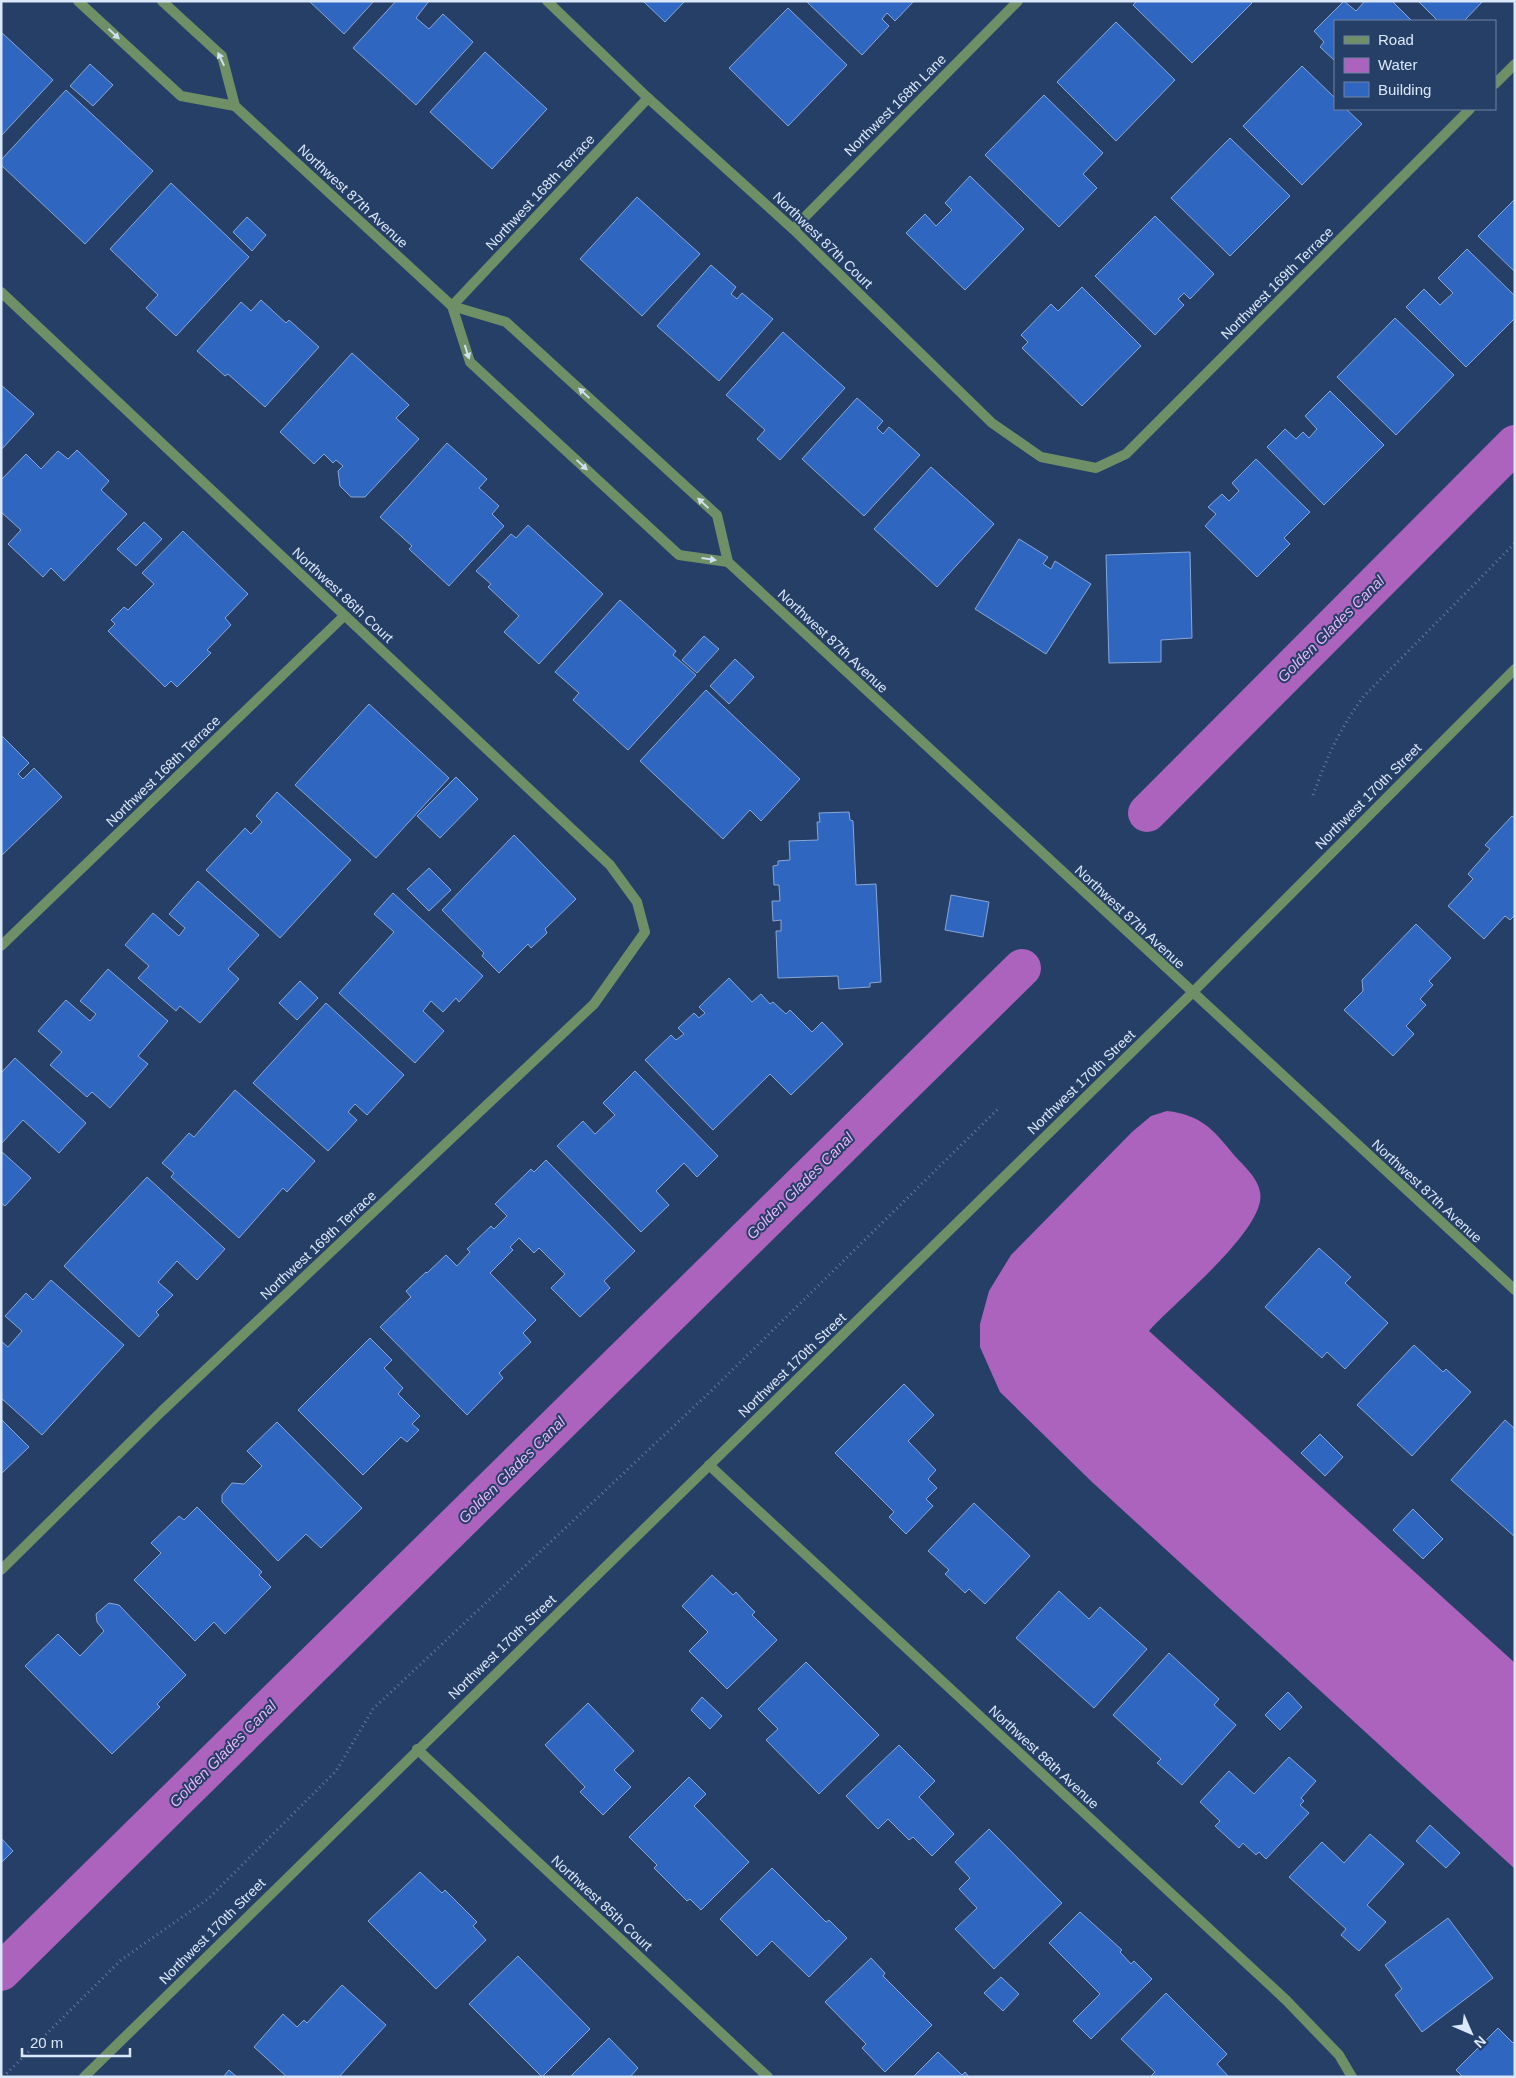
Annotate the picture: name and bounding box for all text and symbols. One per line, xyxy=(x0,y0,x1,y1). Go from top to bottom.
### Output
legend xyxy=(1334,20,1496,110)
one-way arrow xyxy=(107,28,119,40)
text: Road xyxy=(1378,31,1414,48)
street label: Northwest 168th Lane xyxy=(841,51,949,159)
one-way arrow xyxy=(217,52,225,67)
text: Water xyxy=(1378,56,1417,73)
text: Building xyxy=(1378,81,1431,98)
street label: Northwest 168th Terrace xyxy=(482,131,598,253)
street label: Northwest 87th Avenue xyxy=(295,141,411,251)
street label: Northwest 87th Court xyxy=(770,188,876,292)
street label: Northwest 169th Terrace xyxy=(1218,223,1337,342)
one-way arrow xyxy=(463,345,471,360)
one-way arrow xyxy=(578,387,590,399)
one-way arrow xyxy=(575,459,587,471)
one-way arrow xyxy=(698,497,710,509)
street label: Northwest 86th Court xyxy=(289,544,397,646)
one-way arrow xyxy=(701,555,717,563)
water label: Golden Glades Canal xyxy=(1274,571,1388,685)
street label: Northwest 87th Avenue xyxy=(775,586,891,696)
street label: Northwest 168th Terrace xyxy=(103,712,223,830)
street label: Northwest 170th Street xyxy=(1312,740,1424,852)
street label: Northwest 87th Avenue xyxy=(1072,862,1188,972)
street label: Northwest 170th Street xyxy=(1024,1026,1138,1137)
water label: Golden Glades Canal xyxy=(743,1128,857,1242)
street label: Northwest 87th Avenue xyxy=(1369,1136,1485,1246)
street label: Northwest 169th Terrace xyxy=(257,1187,379,1303)
street label: Northwest 170th Street xyxy=(735,1309,849,1420)
water label: Golden Glades Canal xyxy=(455,1412,569,1526)
street label: Northwest 170th Street xyxy=(445,1591,559,1702)
water label: Golden Glades Canal xyxy=(166,1696,280,1810)
street label: Northwest 86th Avenue xyxy=(986,1702,1102,1812)
street label: Northwest 85th Court xyxy=(548,1852,656,1954)
street label: Northwest 170th Street xyxy=(156,1875,268,1987)
north arrow xyxy=(1446,2008,1496,2058)
scale bar xyxy=(22,2026,130,2058)
text: N xyxy=(1471,2033,1489,2051)
text: 20 m xyxy=(30,2034,63,2051)

